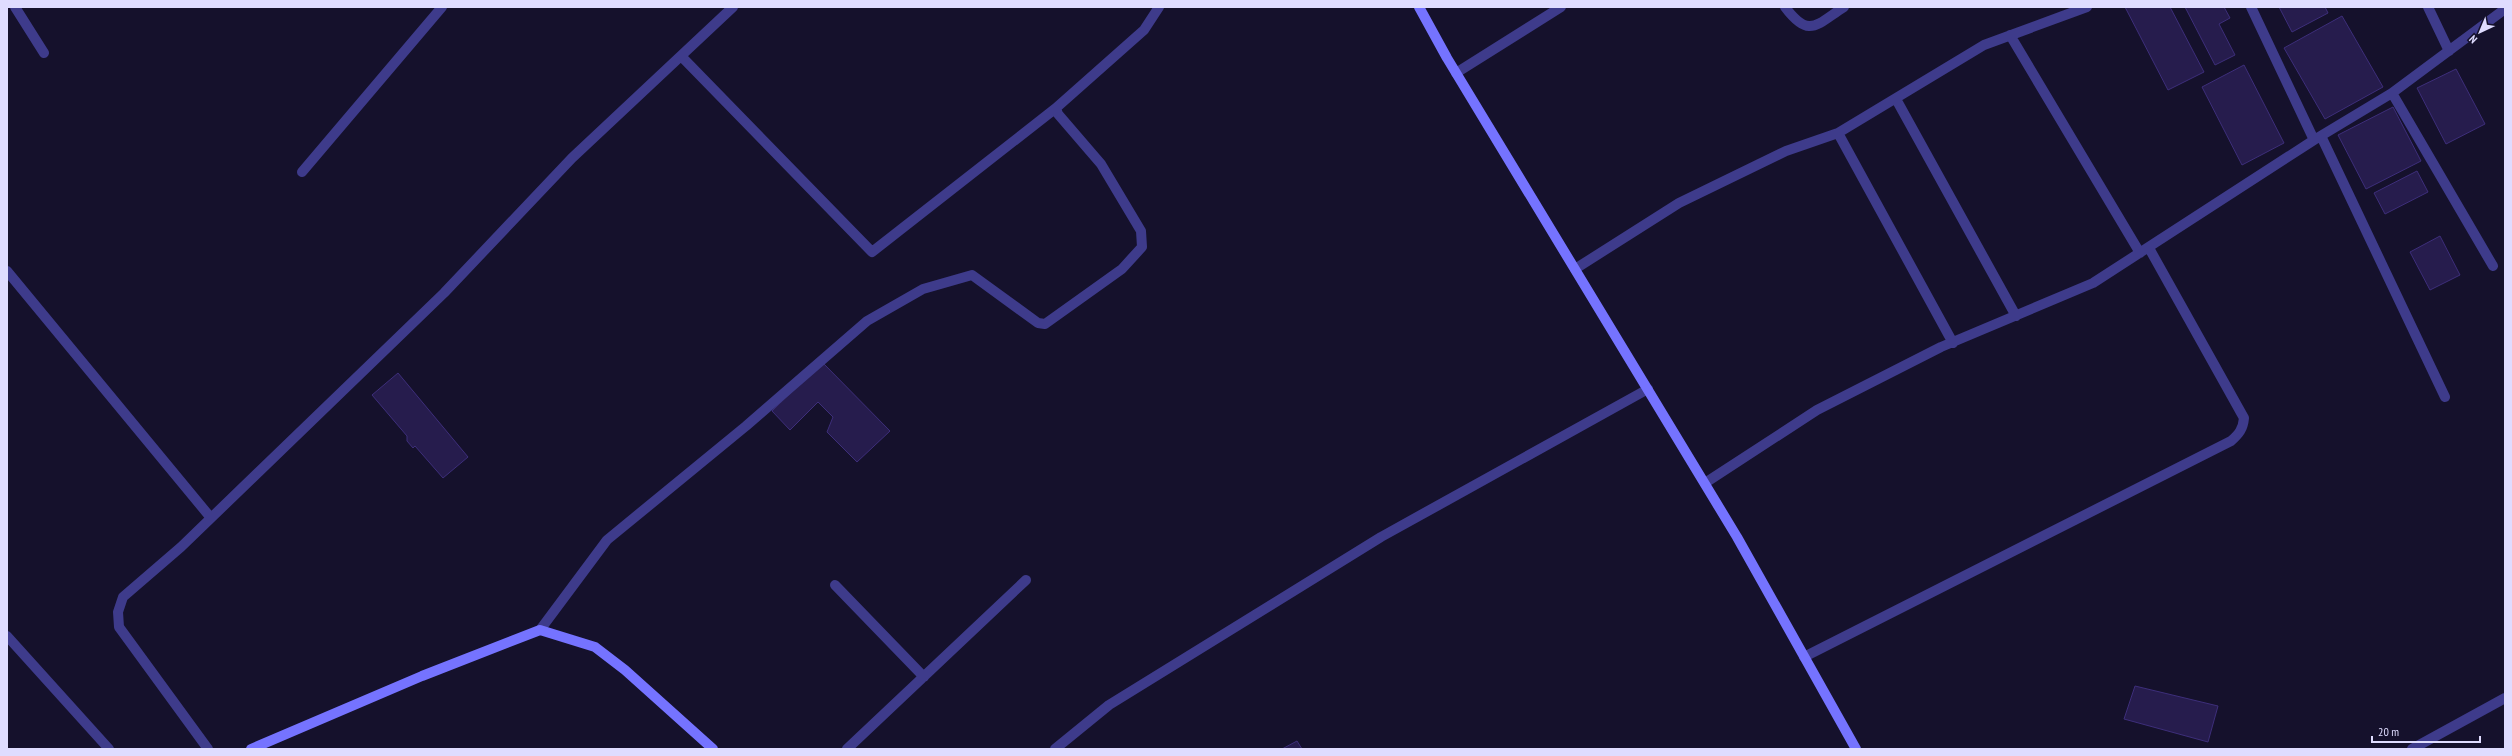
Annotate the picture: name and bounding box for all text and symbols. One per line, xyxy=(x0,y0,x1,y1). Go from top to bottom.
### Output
north arrow xyxy=(2460,12,2500,52)
text: N xyxy=(2466,32,2480,46)
scale bar xyxy=(2372,718,2480,744)
text: 20 m xyxy=(2378,724,2399,739)

